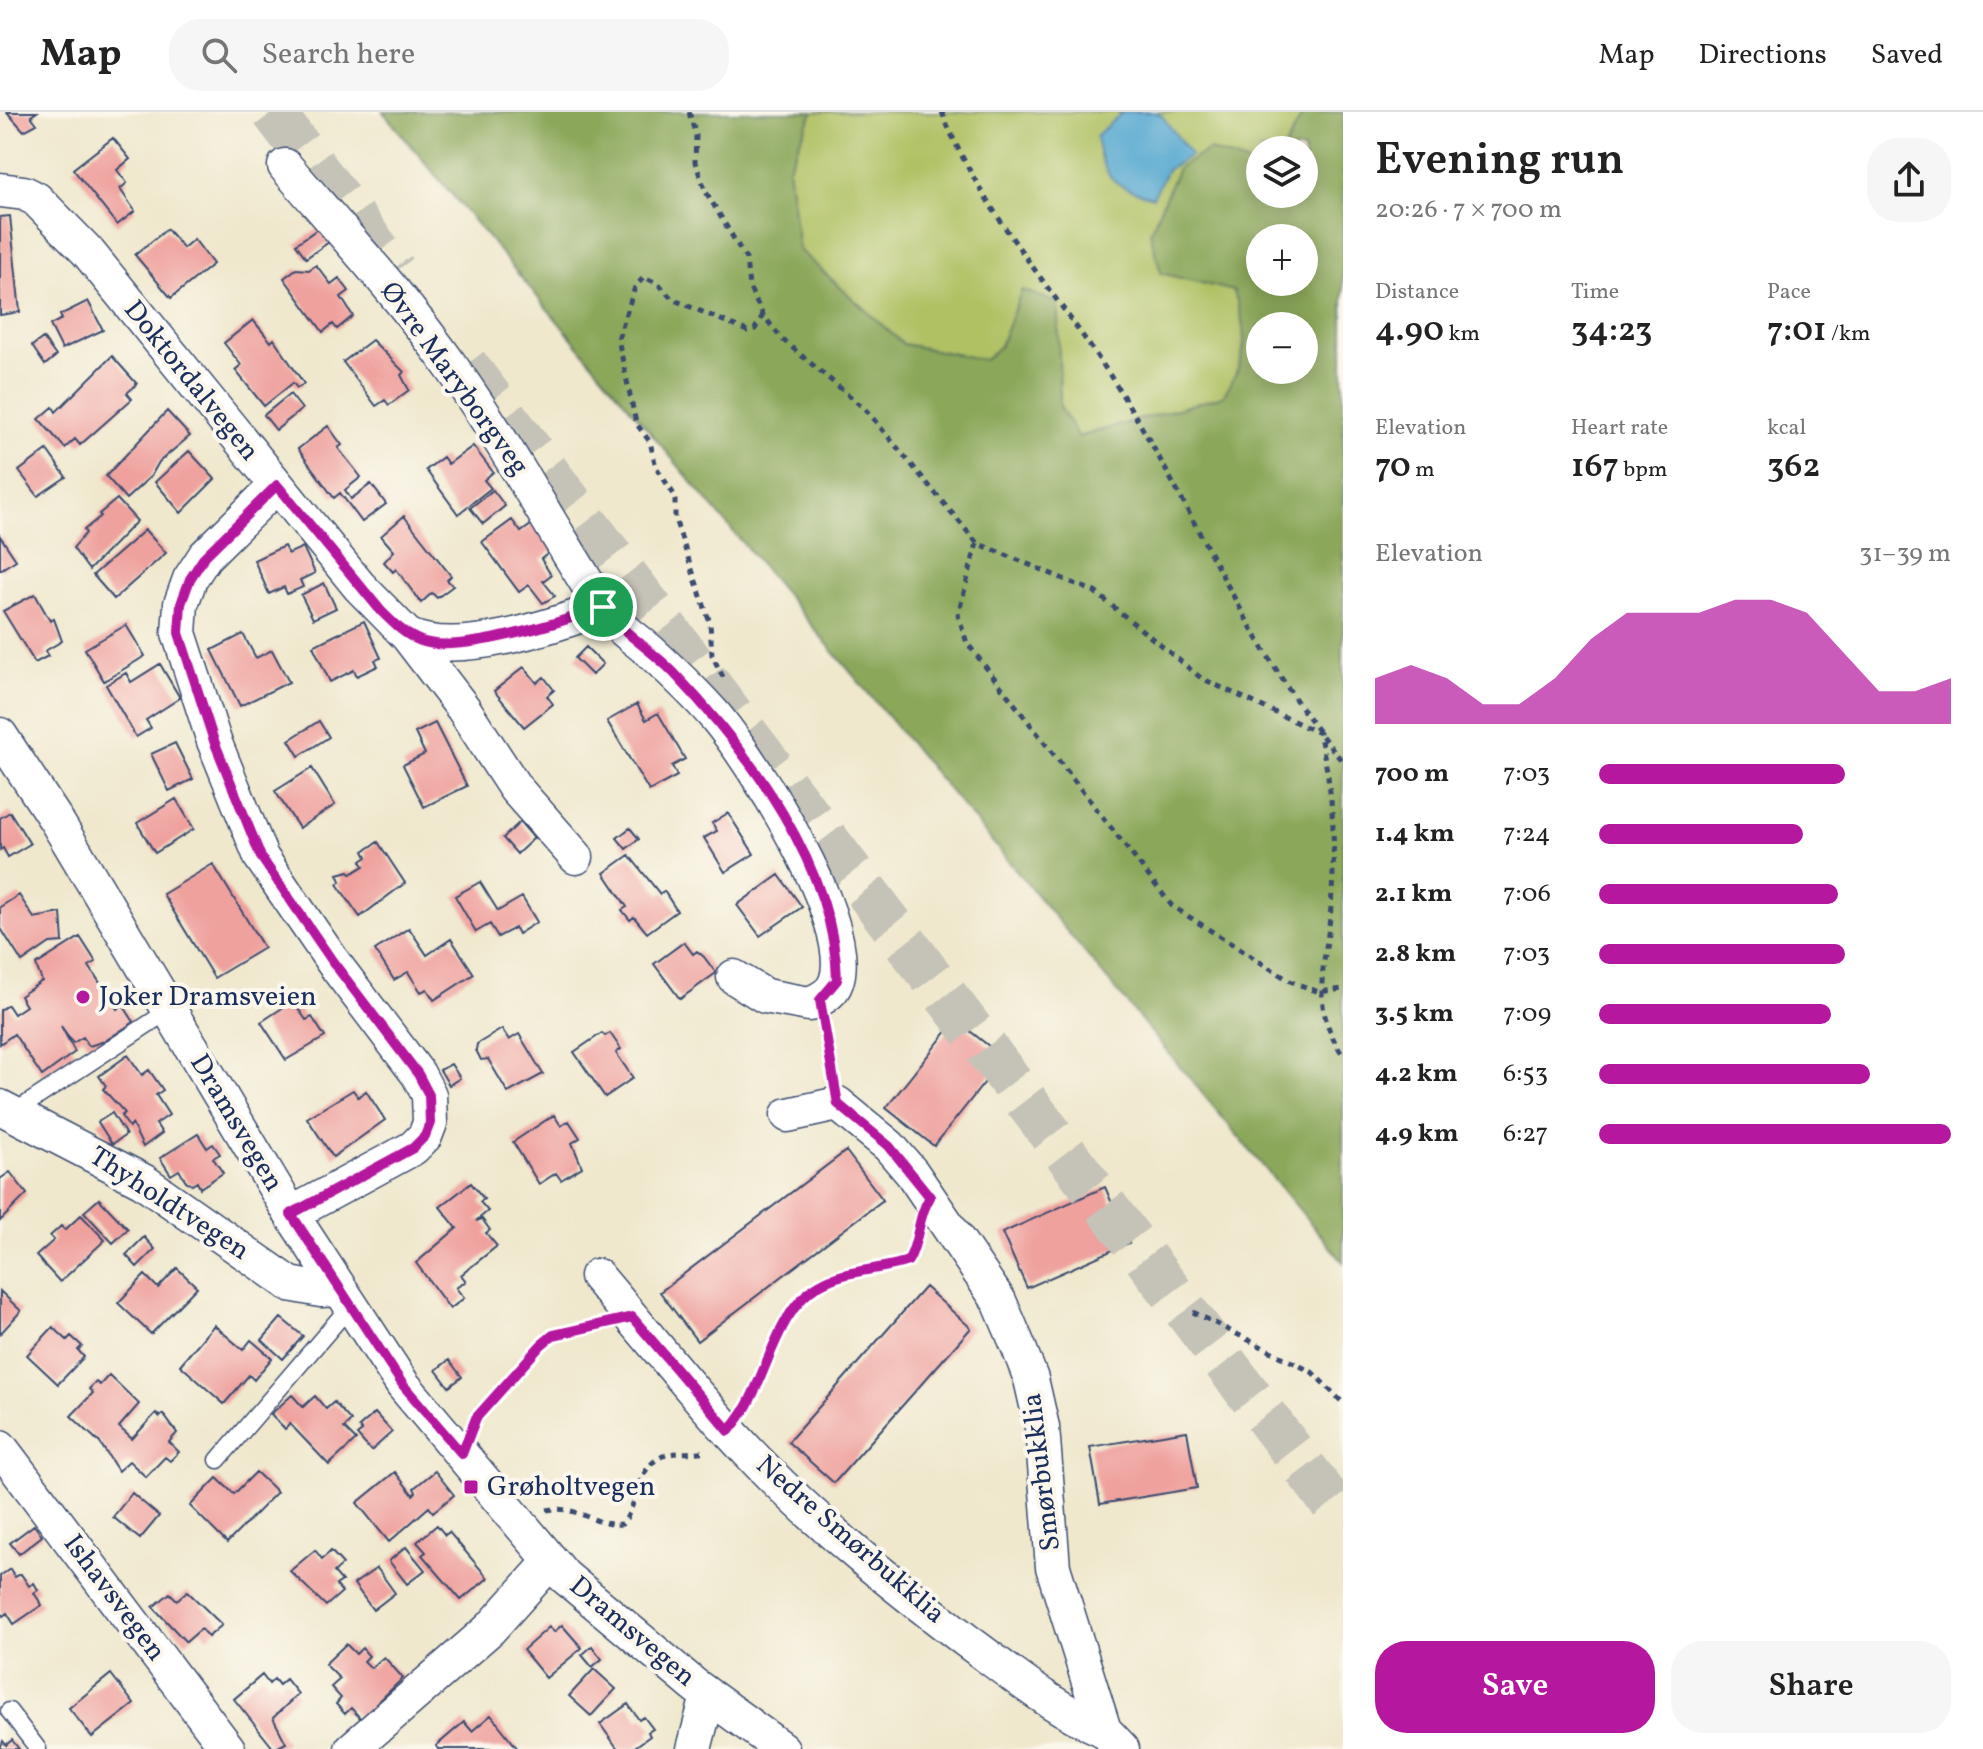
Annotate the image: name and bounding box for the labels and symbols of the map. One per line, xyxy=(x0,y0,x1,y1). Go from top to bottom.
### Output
street label: Øvre Maryborgveg xyxy=(370,274,538,484)
street label: Doktordalvegen xyxy=(114,292,268,470)
pin xyxy=(569,573,637,641)
place label: Joker Dramsveien xyxy=(99,978,317,1017)
marker: Joker Dramsveien xyxy=(74,988,92,1006)
street label: Dramsvegen xyxy=(180,1047,292,1199)
street label: Thyholdtvegen xyxy=(81,1138,257,1270)
street label: Smørbukklia xyxy=(1013,1391,1071,1553)
street label: Nedre Smørbukklia xyxy=(747,1447,953,1633)
place label: Grøholtvegen xyxy=(487,1468,655,1507)
marker: Grøholtvegen xyxy=(462,1478,480,1496)
street label: Ishavsvegen xyxy=(53,1526,175,1670)
street label: Dramsvegen xyxy=(560,1567,704,1697)

